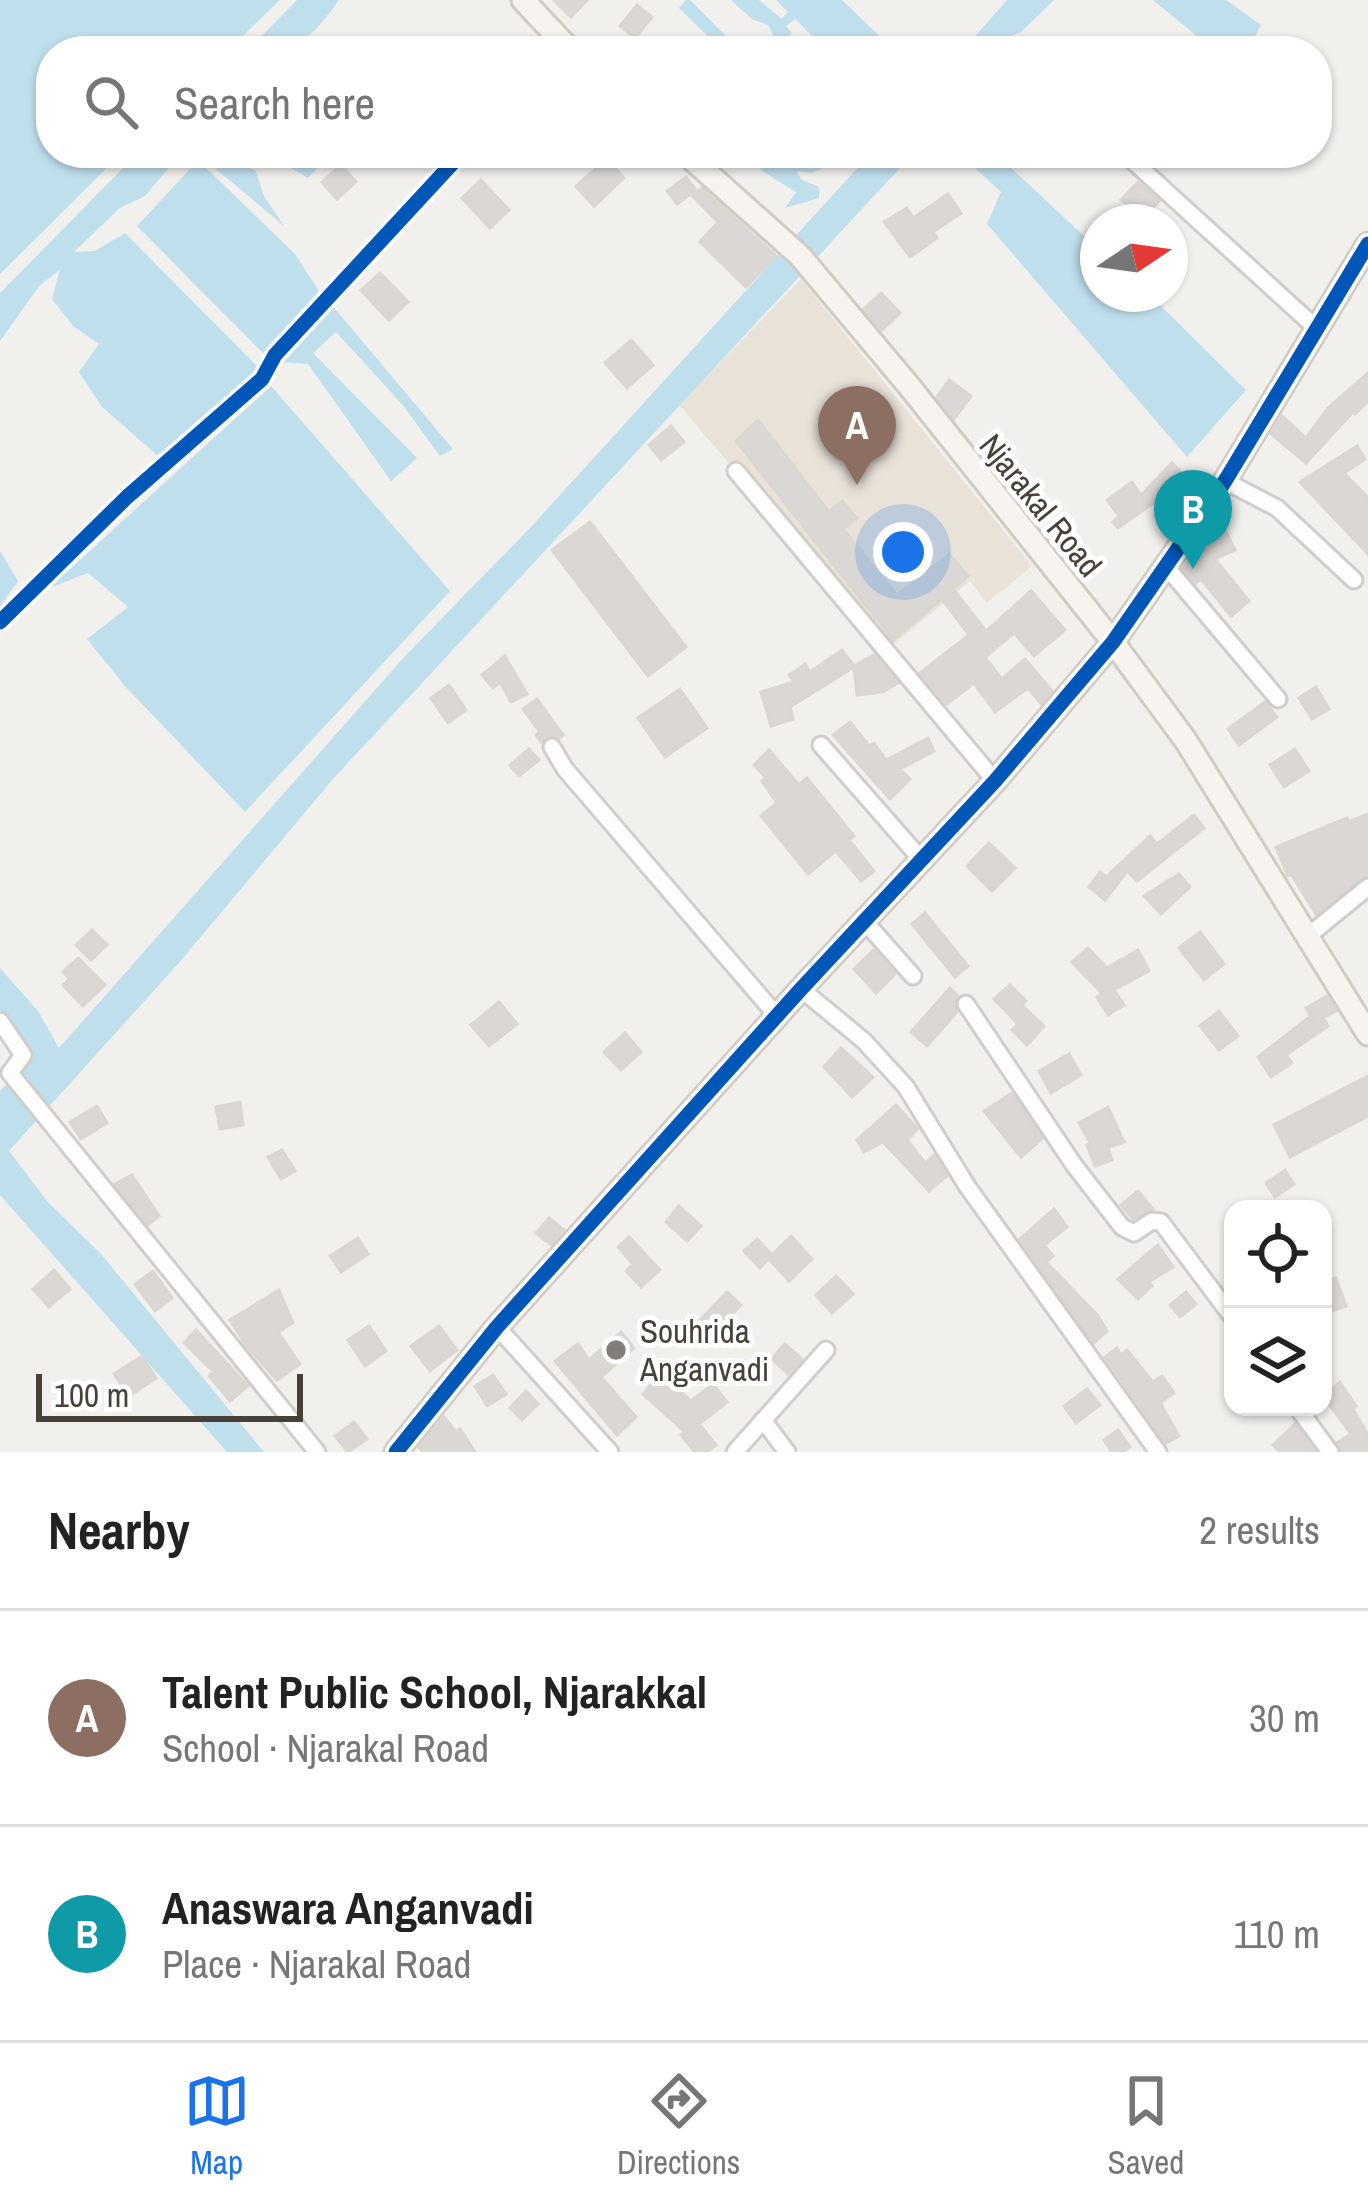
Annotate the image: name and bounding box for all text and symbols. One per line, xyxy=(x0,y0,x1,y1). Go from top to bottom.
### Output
search box xyxy=(36,36,1332,168)
icon: search xyxy=(78,69,144,135)
text: Search here xyxy=(174,72,375,133)
north arrow xyxy=(1080,204,1188,312)
pin: A xyxy=(818,386,896,485)
street label: Njarakal Road xyxy=(970,425,1112,585)
pin: B xyxy=(1154,470,1232,569)
your location xyxy=(873,522,933,582)
map controls xyxy=(1224,1200,1332,1416)
button: locate xyxy=(1224,1200,1332,1308)
button: layers xyxy=(1224,1308,1332,1416)
place label: Souhrida Anganvadi xyxy=(639,1309,769,1391)
marker: Souhrida Anganvadi xyxy=(603,1337,629,1363)
scale bar xyxy=(36,1368,303,1421)
text: 100 m xyxy=(54,1373,129,1417)
text: Nearby xyxy=(48,1496,190,1565)
text: 2 results xyxy=(1199,1504,1320,1556)
text: Talent Public School, Njarakkal xyxy=(162,1661,707,1722)
text: A xyxy=(75,1692,99,1744)
text: 30 m xyxy=(1249,1692,1320,1744)
text: School · Njarakal Road xyxy=(162,1722,489,1774)
text: Anaswara Anganvadi xyxy=(162,1877,534,1938)
text: B xyxy=(75,1908,99,1960)
text: 110 m xyxy=(1233,1908,1320,1960)
text: Place · Njarakal Road xyxy=(162,1938,471,1990)
tab: Map xyxy=(184,2068,250,2184)
tab: Directions xyxy=(617,2068,740,2184)
tab: Saved xyxy=(1108,2068,1184,2184)

